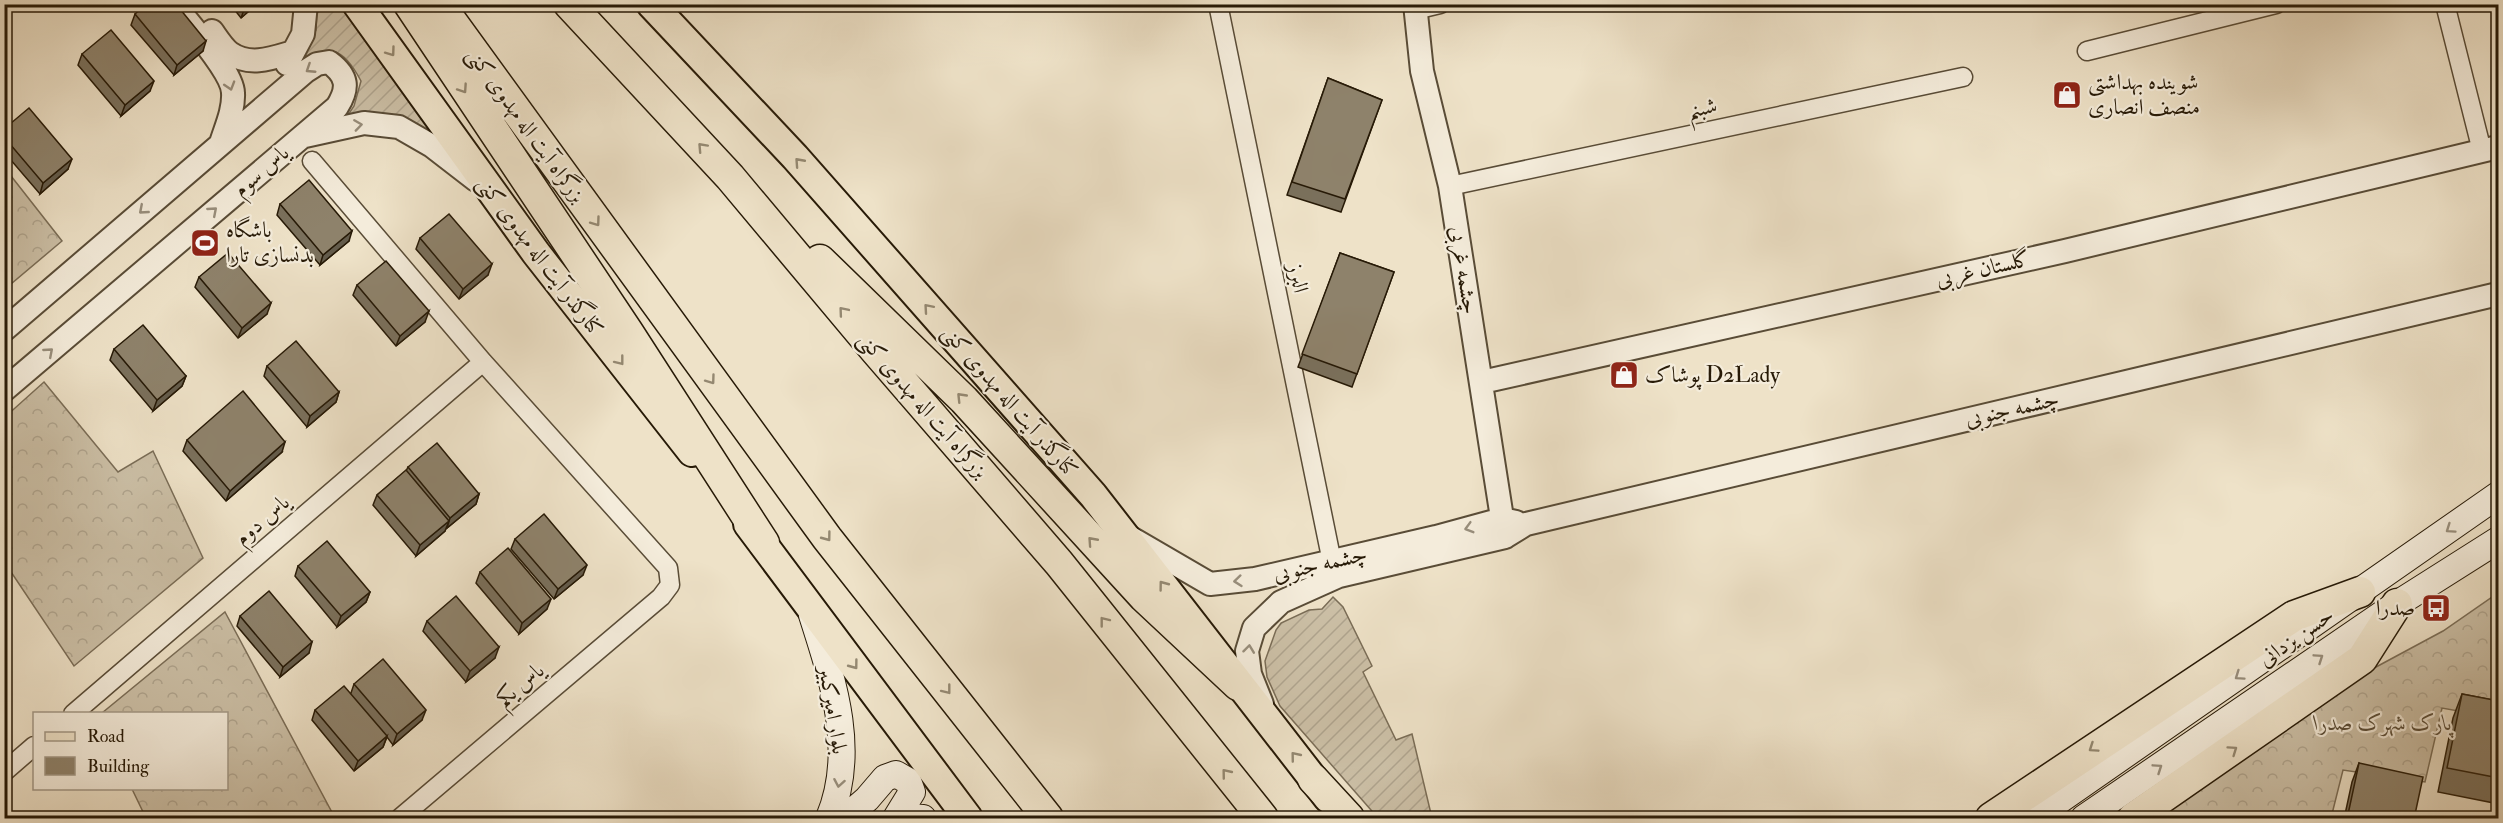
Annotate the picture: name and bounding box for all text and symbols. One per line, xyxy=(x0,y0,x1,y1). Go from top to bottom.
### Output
street label: بزرگراه آیت اله مهدوی کنی xyxy=(459,41,593,209)
one-way arrow xyxy=(384,45,395,56)
one-way arrow xyxy=(306,62,317,73)
place label: شوینده بهداشتی منصف انصاری xyxy=(2088,68,2200,121)
shop icon: شوینده بهداشتی منصف انصاری xyxy=(2051,79,2083,111)
one-way arrow xyxy=(223,81,235,91)
one-way arrow xyxy=(456,82,467,93)
street label: شبنم xyxy=(1684,91,1721,132)
one-way arrow xyxy=(353,120,363,132)
street label: یاس سوم xyxy=(227,138,300,207)
one-way arrow xyxy=(699,144,710,155)
one-way arrow xyxy=(795,158,806,168)
street label: کنارگذر آیت اله مهدوی کنی xyxy=(470,169,611,342)
one-way arrow xyxy=(139,203,150,214)
one-way arrow xyxy=(206,208,217,219)
place label: باشگاه بدنسازی تارا xyxy=(226,216,314,269)
one-way arrow xyxy=(589,216,600,227)
street label: چشمه غربی xyxy=(1441,224,1485,316)
sports icon: باشگاه بدنسازی تارا xyxy=(189,227,221,259)
street label: گلستان غربی xyxy=(1933,245,2033,295)
street label: البرز xyxy=(1281,259,1315,295)
one-way arrow xyxy=(924,304,935,315)
one-way arrow xyxy=(839,307,850,318)
street label: کنارگذر آیت اله مهدوی کنی xyxy=(935,317,1086,484)
street label: بزرگراه آیت اله مهدوی کنی xyxy=(851,325,995,485)
one-way arrow xyxy=(42,348,53,359)
one-way arrow xyxy=(612,354,623,365)
shop icon: پوشاک D2Lady xyxy=(1608,359,1640,391)
place label: پوشاک D2Lady xyxy=(1645,361,1780,391)
one-way arrow xyxy=(704,373,715,384)
street label: چشمه جنوبی xyxy=(1962,385,2062,435)
one-way arrow xyxy=(957,393,968,403)
street label: یاس دوم xyxy=(229,487,300,555)
one-way arrow xyxy=(1464,521,1475,533)
one-way arrow xyxy=(2446,522,2457,533)
one-way arrow xyxy=(819,530,830,541)
one-way arrow xyxy=(1088,537,1099,547)
street label: چشمه جنوبی xyxy=(1270,540,1370,590)
one-way arrow xyxy=(1234,574,1243,587)
one-way arrow xyxy=(1159,581,1170,592)
bus stop icon: صدرا xyxy=(2420,592,2452,624)
place label: صدرا xyxy=(2376,594,2415,622)
street label: حسن یزدانی xyxy=(2253,601,2340,674)
one-way arrow xyxy=(1101,616,1112,627)
one-way arrow xyxy=(1242,644,1255,654)
one-way arrow xyxy=(2312,654,2323,665)
street label: یاس یکم xyxy=(490,655,555,718)
one-way arrow xyxy=(847,658,858,669)
street label: بلوار امیرکبیر xyxy=(812,662,854,756)
one-way arrow xyxy=(2234,669,2245,680)
one-way arrow xyxy=(940,683,951,694)
park label: پارک شهرک صدرا xyxy=(2312,709,2454,739)
legend xyxy=(33,712,228,790)
text: Road xyxy=(87,725,125,748)
one-way arrow xyxy=(2089,741,2100,752)
one-way arrow xyxy=(2227,746,2238,757)
one-way arrow xyxy=(1291,752,1302,763)
text: Building xyxy=(87,755,150,778)
one-way arrow xyxy=(2151,764,2162,775)
one-way arrow xyxy=(1222,769,1233,780)
one-way arrow xyxy=(833,777,846,787)

